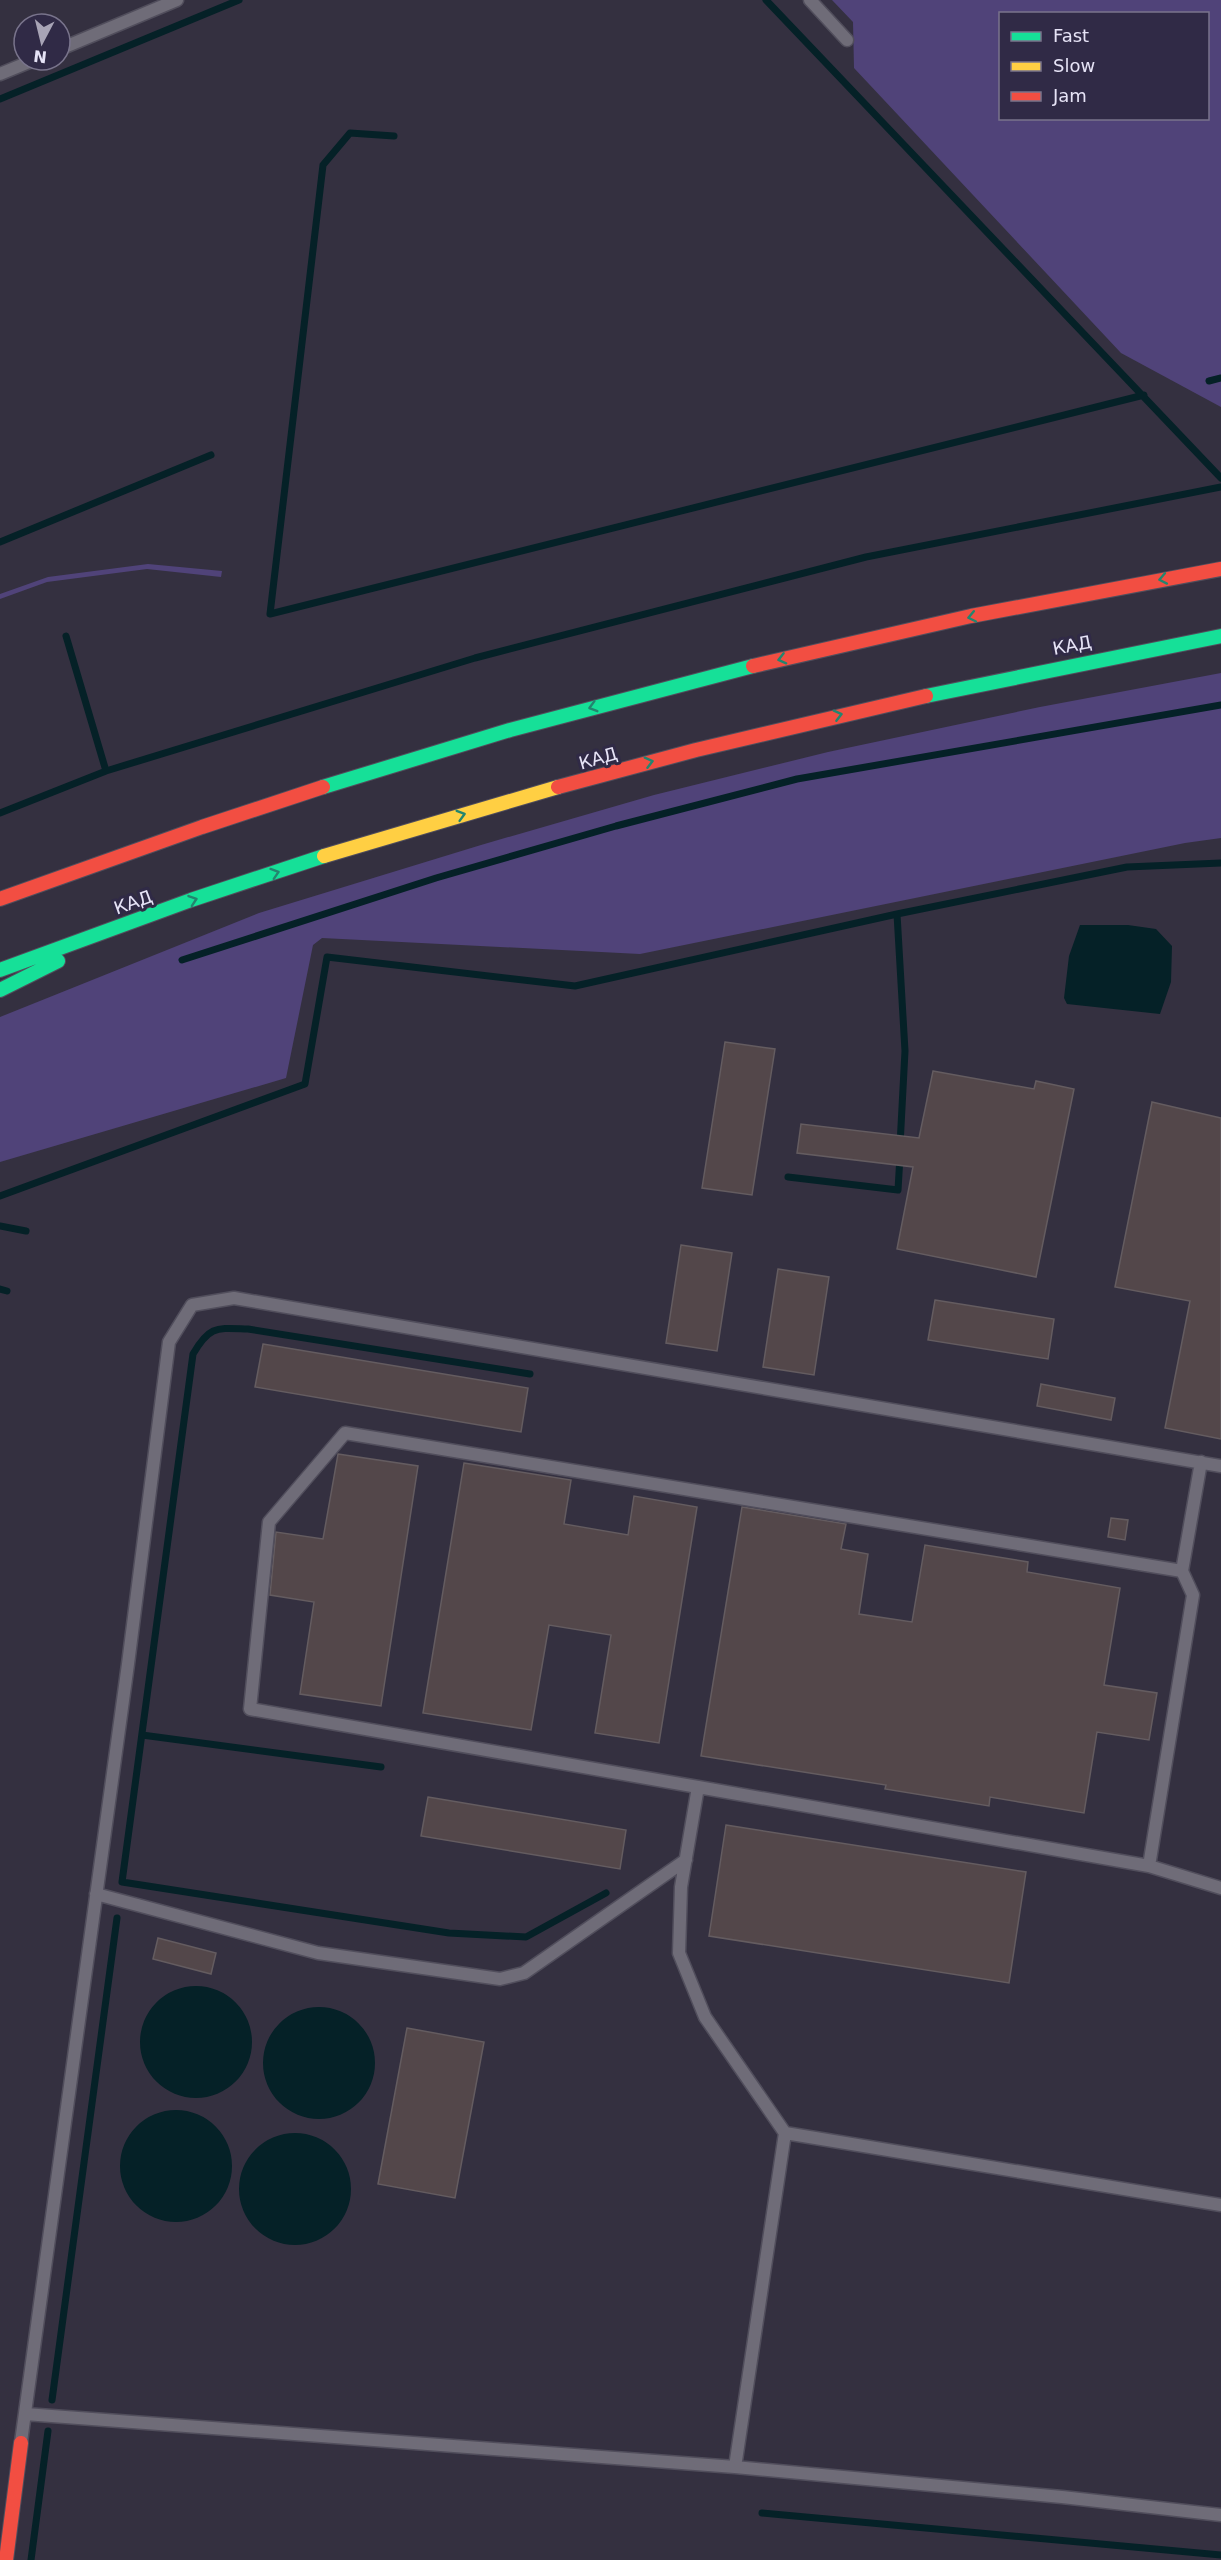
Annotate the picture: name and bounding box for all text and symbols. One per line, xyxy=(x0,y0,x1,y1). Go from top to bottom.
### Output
north arrow xyxy=(12,12,72,72)
legend xyxy=(999,12,1209,120)
text: Fast xyxy=(1053,25,1089,46)
text: N xyxy=(32,46,48,67)
text: Slow xyxy=(1053,55,1095,76)
text: Jam xyxy=(1052,85,1087,106)
one-way arrow xyxy=(1159,572,1169,585)
one-way arrow xyxy=(967,610,977,623)
street label: КАД xyxy=(1051,631,1093,659)
one-way arrow xyxy=(777,651,787,664)
one-way arrow xyxy=(588,700,599,712)
one-way arrow xyxy=(833,709,843,722)
street label: КАД xyxy=(576,743,620,773)
one-way arrow xyxy=(644,757,654,770)
one-way arrow xyxy=(456,810,466,823)
one-way arrow xyxy=(269,868,280,880)
street label: КАД xyxy=(111,885,155,919)
one-way arrow xyxy=(187,894,198,907)

